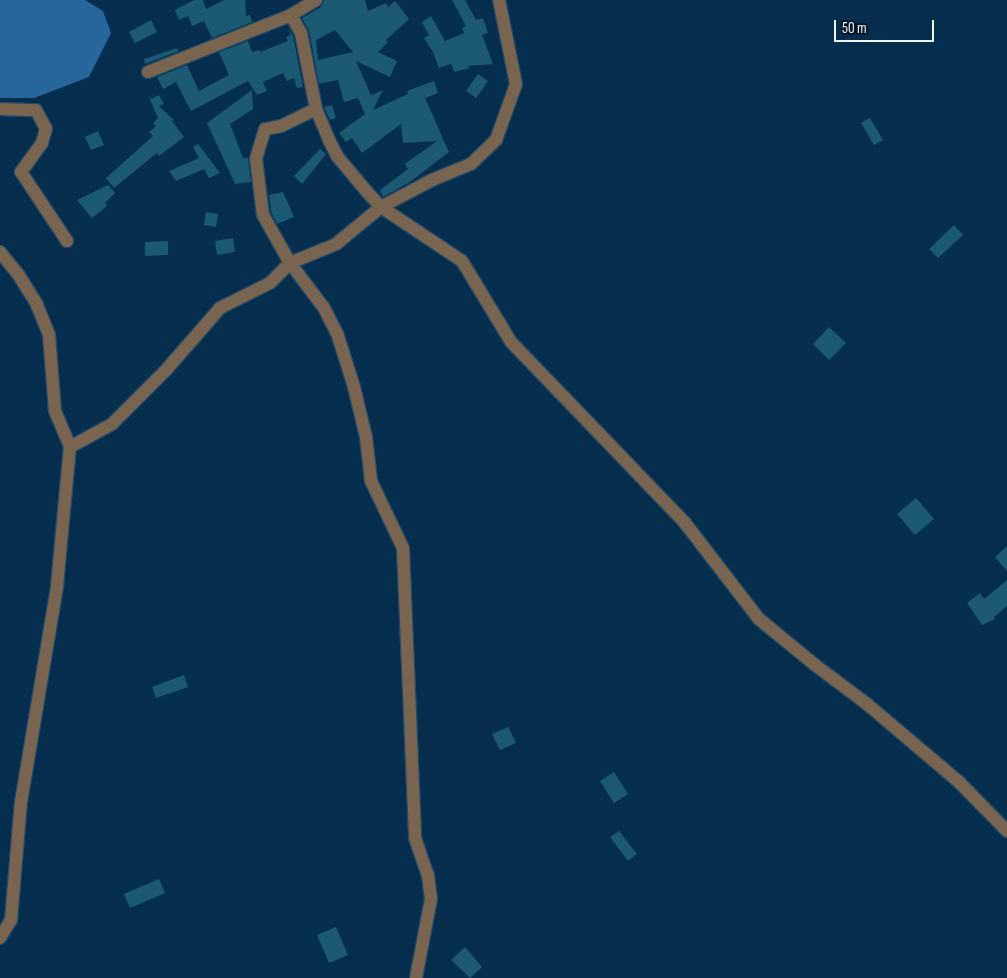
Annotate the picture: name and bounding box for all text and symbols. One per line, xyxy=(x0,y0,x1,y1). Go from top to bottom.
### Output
scale bar xyxy=(837,10,937,42)
text: 50 m xyxy=(842,19,867,38)

